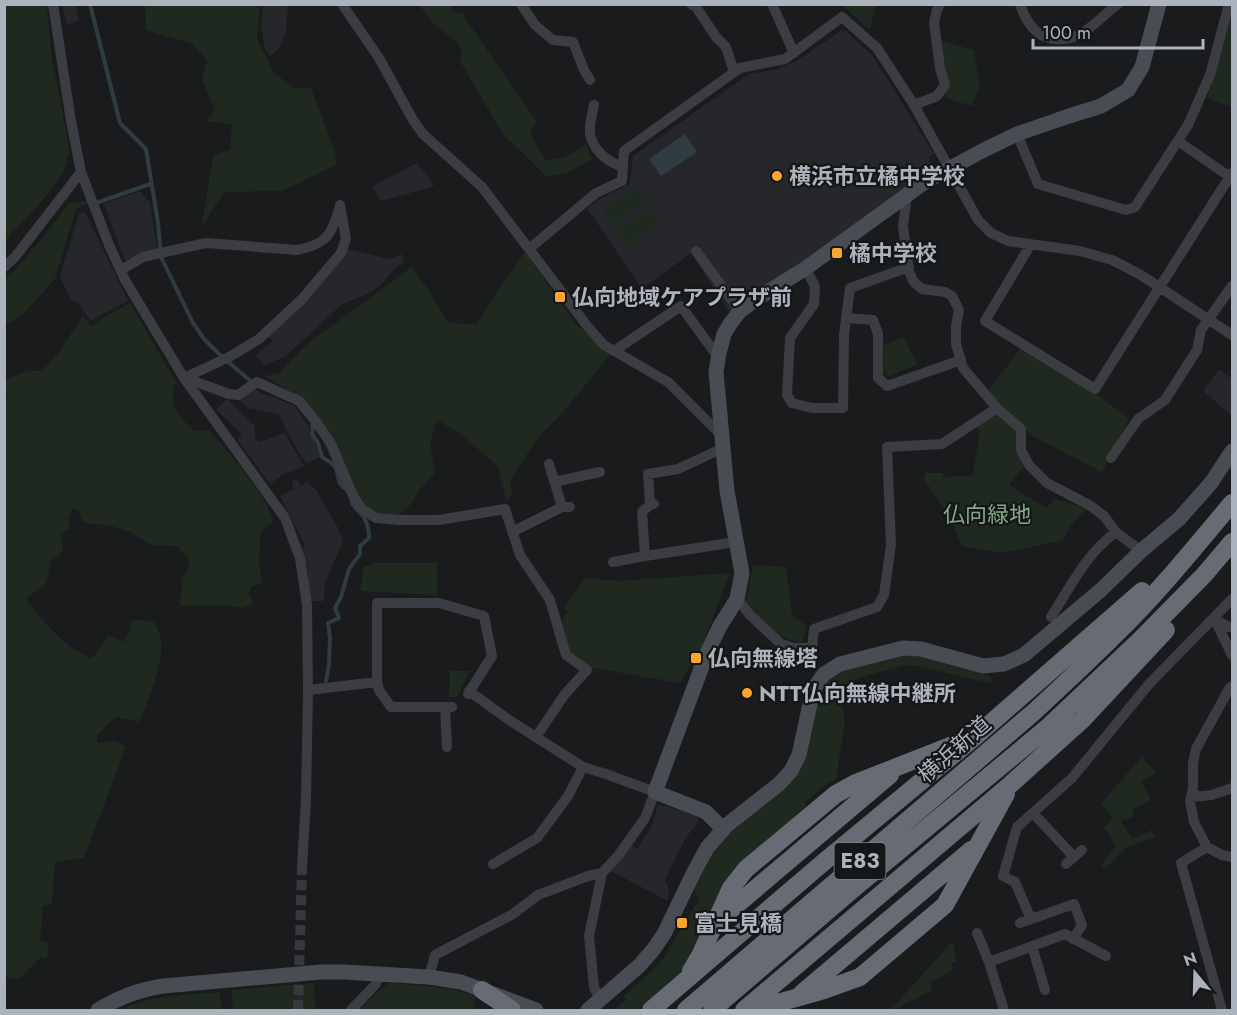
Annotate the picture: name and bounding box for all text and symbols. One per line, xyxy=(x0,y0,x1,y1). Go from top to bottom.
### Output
scale bar xyxy=(1033,12,1202,50)
text: 100 m xyxy=(1042,20,1091,46)
place label: 横浜市立橘中学校 xyxy=(789,160,965,192)
marker: 横浜市立橘中学校 xyxy=(770,169,784,183)
place label: 橘中学校 xyxy=(849,237,937,269)
marker: 橘中学校 xyxy=(830,246,844,260)
place label: 仏向地域ケアプラザ前 xyxy=(572,281,792,313)
marker: 仏向地域ケアプラザ前 xyxy=(553,290,567,304)
park label: 仏向緑地 xyxy=(943,498,1031,530)
place label: 仏向無線塔 xyxy=(708,642,818,674)
marker: 仏向無線塔 xyxy=(689,651,703,665)
place label: NTT仏向無線中継所 xyxy=(759,677,956,709)
marker: NTT仏向無線中継所 xyxy=(740,686,754,700)
street label: 横浜新道 xyxy=(910,708,998,790)
road number: E83 xyxy=(834,843,886,879)
place label: 富士見橋 xyxy=(694,907,782,939)
marker: 富士見橋 xyxy=(675,916,689,930)
north arrow xyxy=(1165,943,1225,1003)
text: N xyxy=(1181,946,1200,972)

